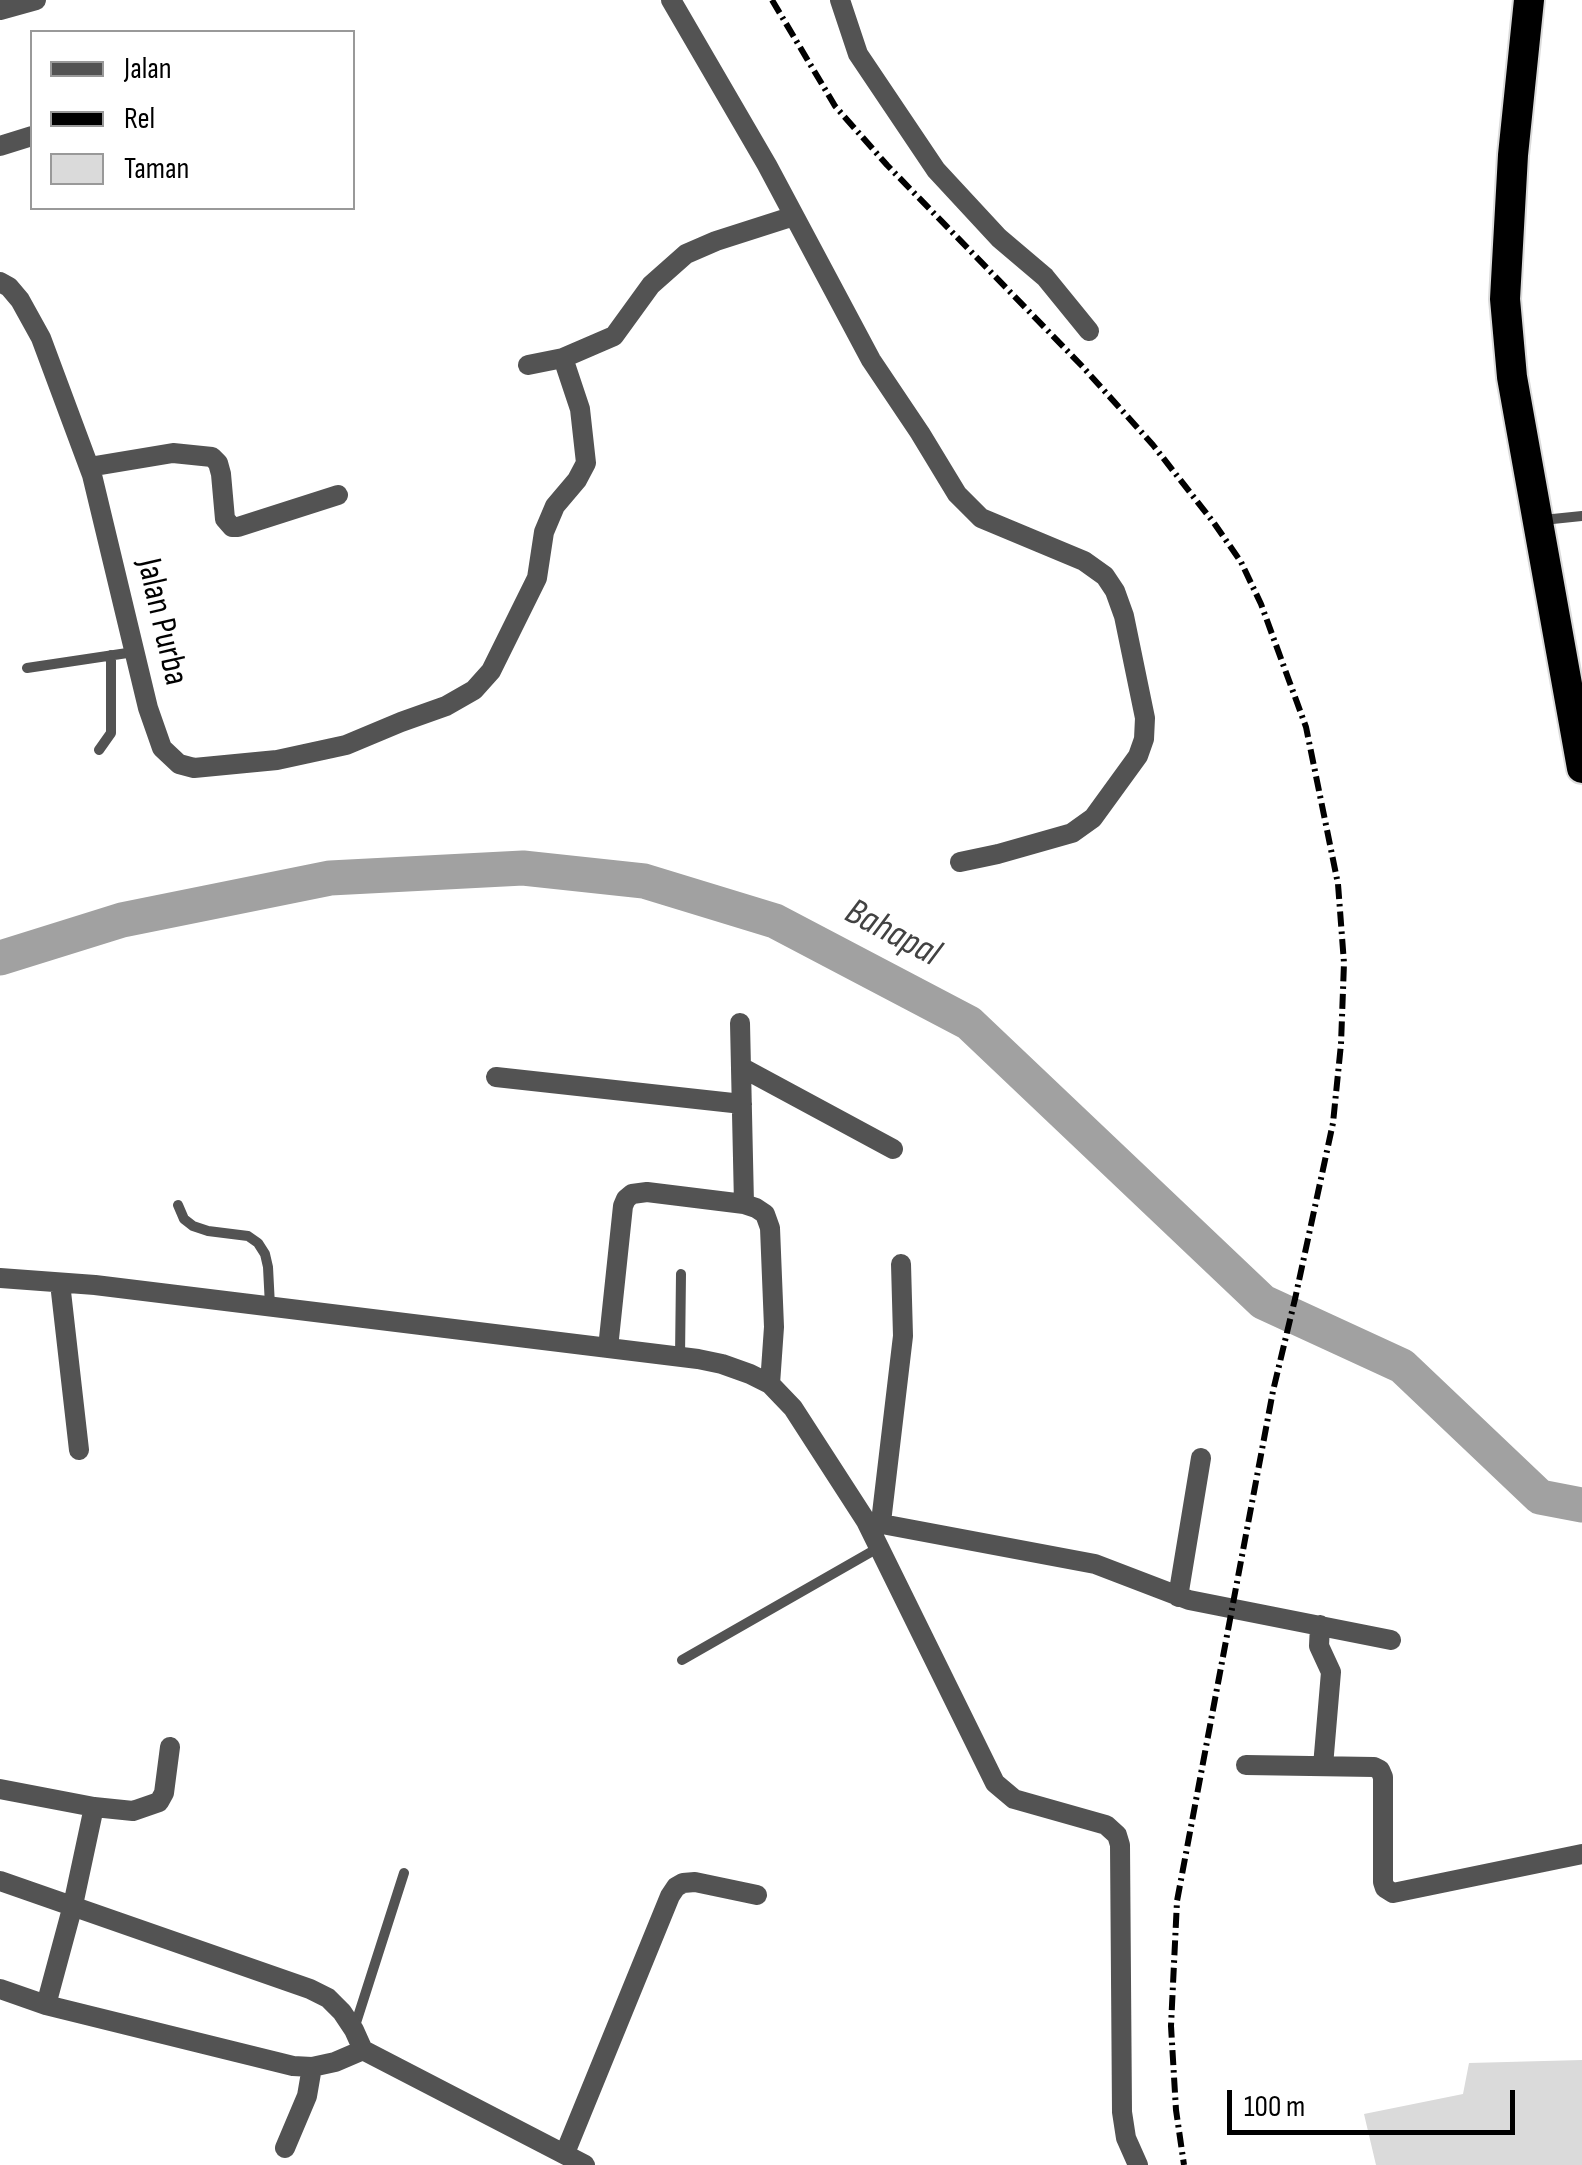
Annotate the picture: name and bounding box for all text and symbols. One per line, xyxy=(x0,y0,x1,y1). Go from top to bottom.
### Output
legend xyxy=(30,30,355,210)
text: Jalan xyxy=(124,51,172,87)
text: Rel xyxy=(124,101,155,137)
text: Taman xyxy=(124,151,189,187)
street label: Jalan Purba xyxy=(126,555,196,689)
water label: Bahapal xyxy=(837,890,947,978)
scale bar xyxy=(1232,2070,1520,2132)
text: 100 m xyxy=(1244,2089,1305,2125)

